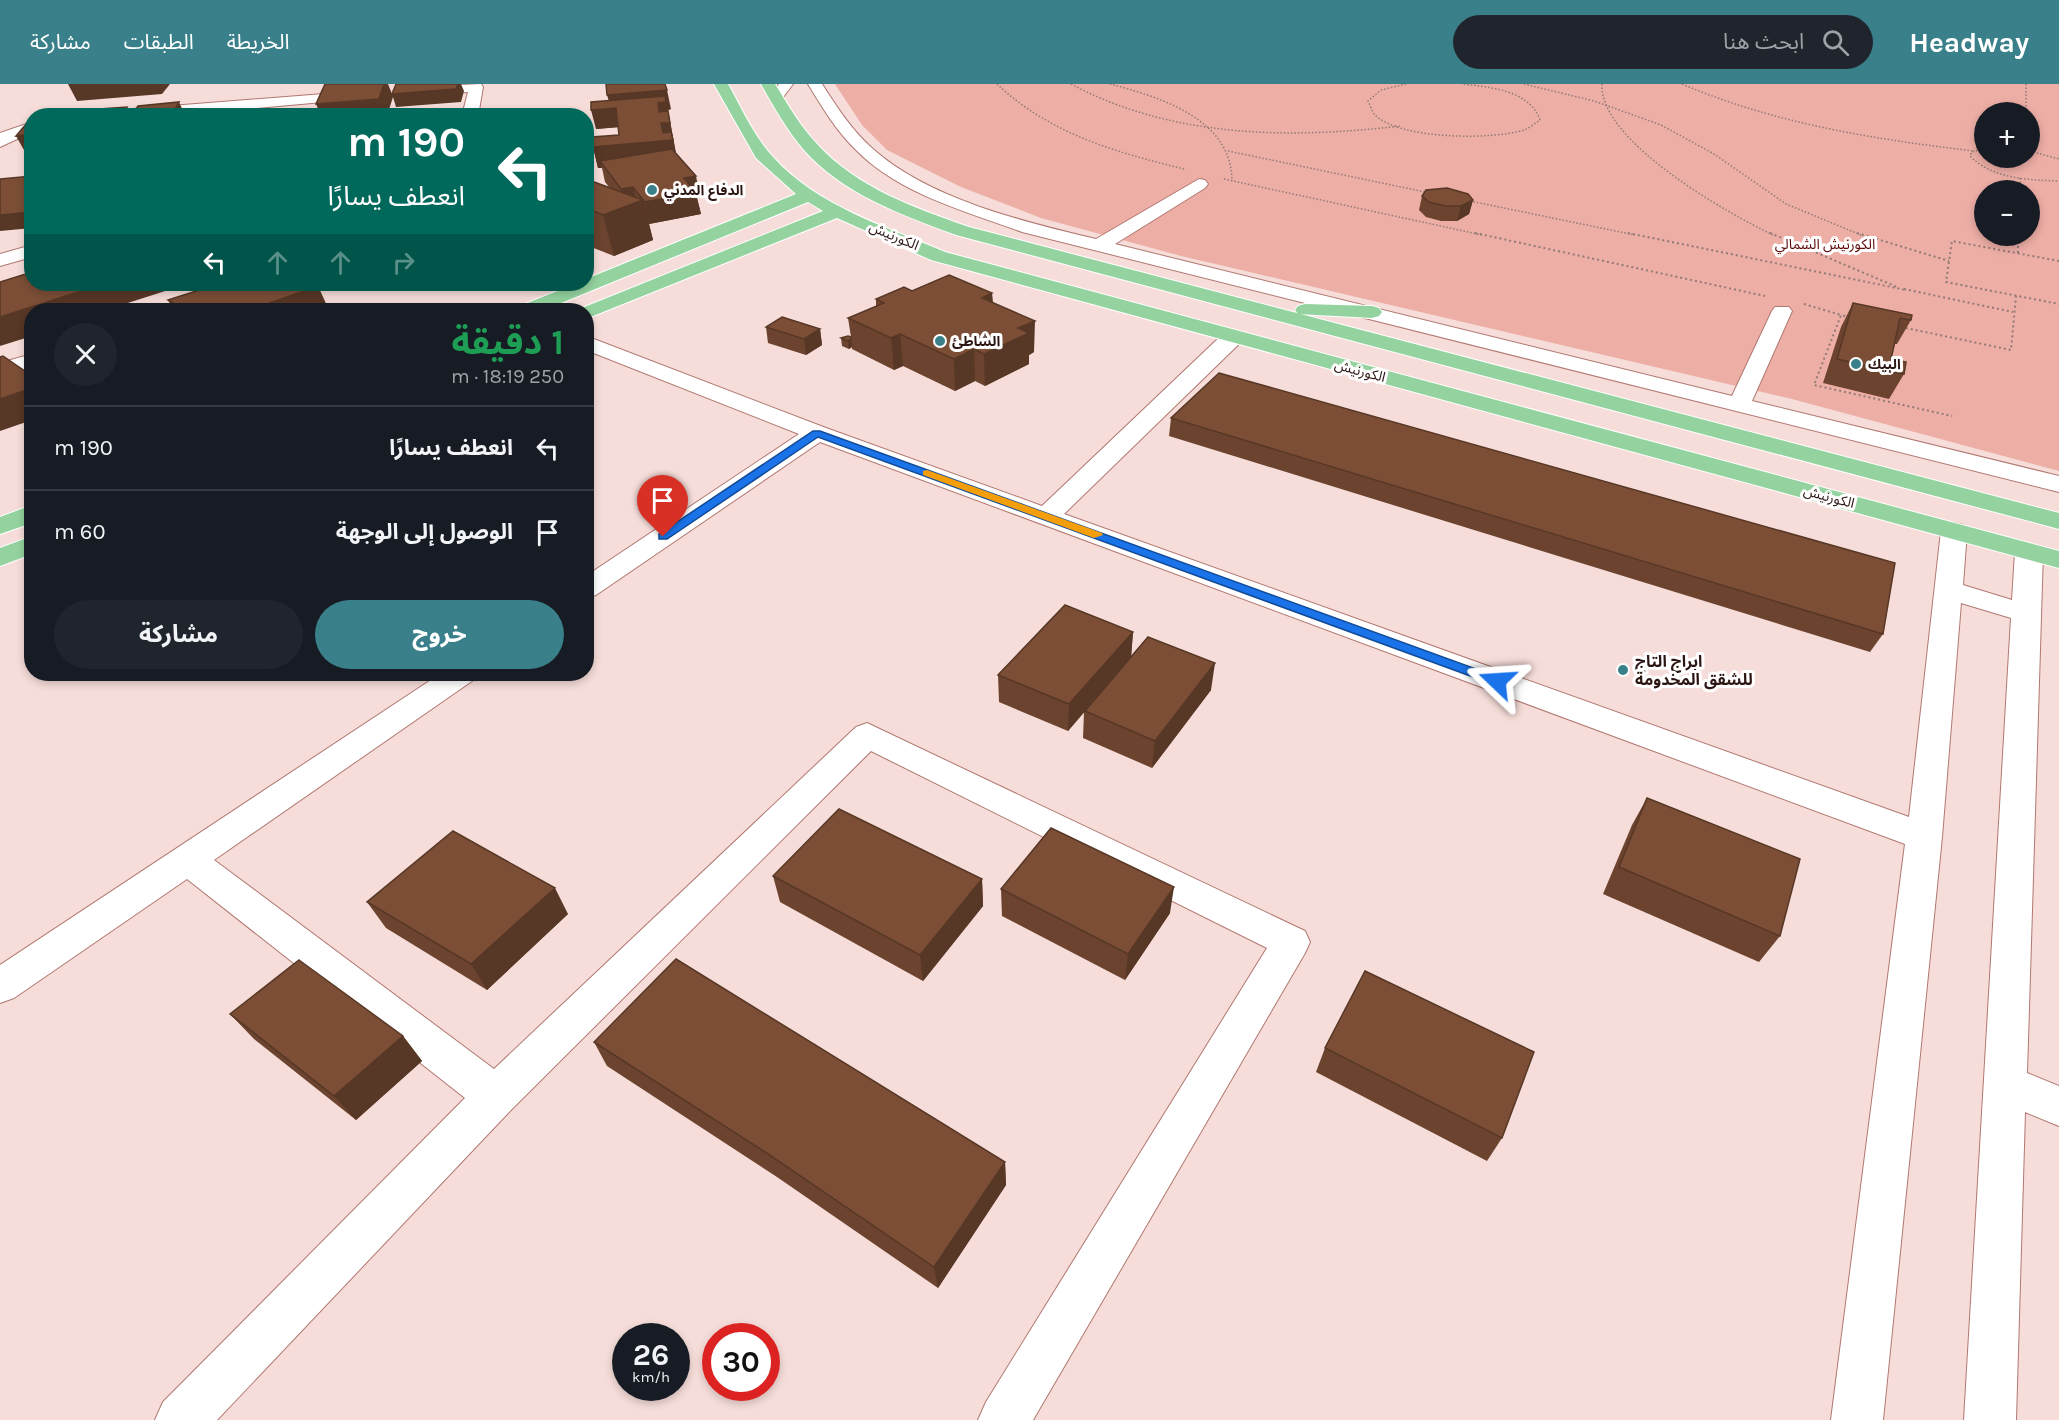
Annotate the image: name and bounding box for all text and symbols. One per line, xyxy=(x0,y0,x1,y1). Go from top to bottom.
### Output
search box xyxy=(1453,15,1873,69)
icon: search xyxy=(1819,26,1852,59)
text: Headway xyxy=(1909,26,2029,59)
text: ابحث هنا xyxy=(1723,29,1804,55)
text: مشاركة xyxy=(30,30,91,54)
text: الطبقات xyxy=(124,30,194,54)
text: الخريطة xyxy=(227,30,290,54)
map controls xyxy=(1974,102,2040,246)
button: + xyxy=(1974,102,2040,168)
text: 190 m xyxy=(347,117,465,167)
icon: left xyxy=(486,132,564,210)
text: انعطف يسارًا xyxy=(327,180,465,212)
button: − xyxy=(1974,180,2040,246)
place label: الدفاع المدني xyxy=(664,182,744,201)
marker: الدفاع المدني xyxy=(645,183,659,197)
street label: الكورنيش xyxy=(867,218,921,254)
park label: الكورنيش الشمالي xyxy=(1775,236,1875,255)
icon: left xyxy=(198,246,231,279)
icon: ahead xyxy=(261,246,294,279)
icon: ahead xyxy=(324,246,357,279)
icon: right xyxy=(387,246,420,279)
text: 1 دقيقة xyxy=(451,321,564,363)
button: close xyxy=(54,323,117,386)
place label: الشاطئ xyxy=(952,333,1000,350)
marker: الشاطئ xyxy=(933,334,947,348)
street label: الكورنيش xyxy=(1333,356,1387,386)
place label: البيك xyxy=(1868,356,1901,373)
marker: البيك xyxy=(1849,357,1863,371)
text: 250 m · 18:19 xyxy=(451,365,564,388)
icon: left xyxy=(531,432,564,465)
text: 190 m xyxy=(54,435,113,461)
text: انعطف يسارًا xyxy=(389,435,513,461)
pin xyxy=(637,475,688,537)
street label: الكورنيش xyxy=(1802,482,1856,512)
icon: arrive xyxy=(646,484,679,517)
icon: arrive xyxy=(531,516,564,549)
text: 60 m xyxy=(54,519,105,545)
text: الوصول إلى الوجهة xyxy=(336,519,513,545)
button: مشاركة xyxy=(54,600,303,669)
button: خروج xyxy=(315,600,564,669)
position arrow xyxy=(1465,649,1529,713)
place label: ابراج التاج للشقق المخدومة xyxy=(1635,652,1753,690)
marker: ابراج التاج للشقق المخدومة xyxy=(1616,663,1630,677)
speed limit sign: 30 xyxy=(702,1323,780,1401)
text: 26 xyxy=(633,1337,669,1373)
text: km/h xyxy=(632,1368,670,1386)

